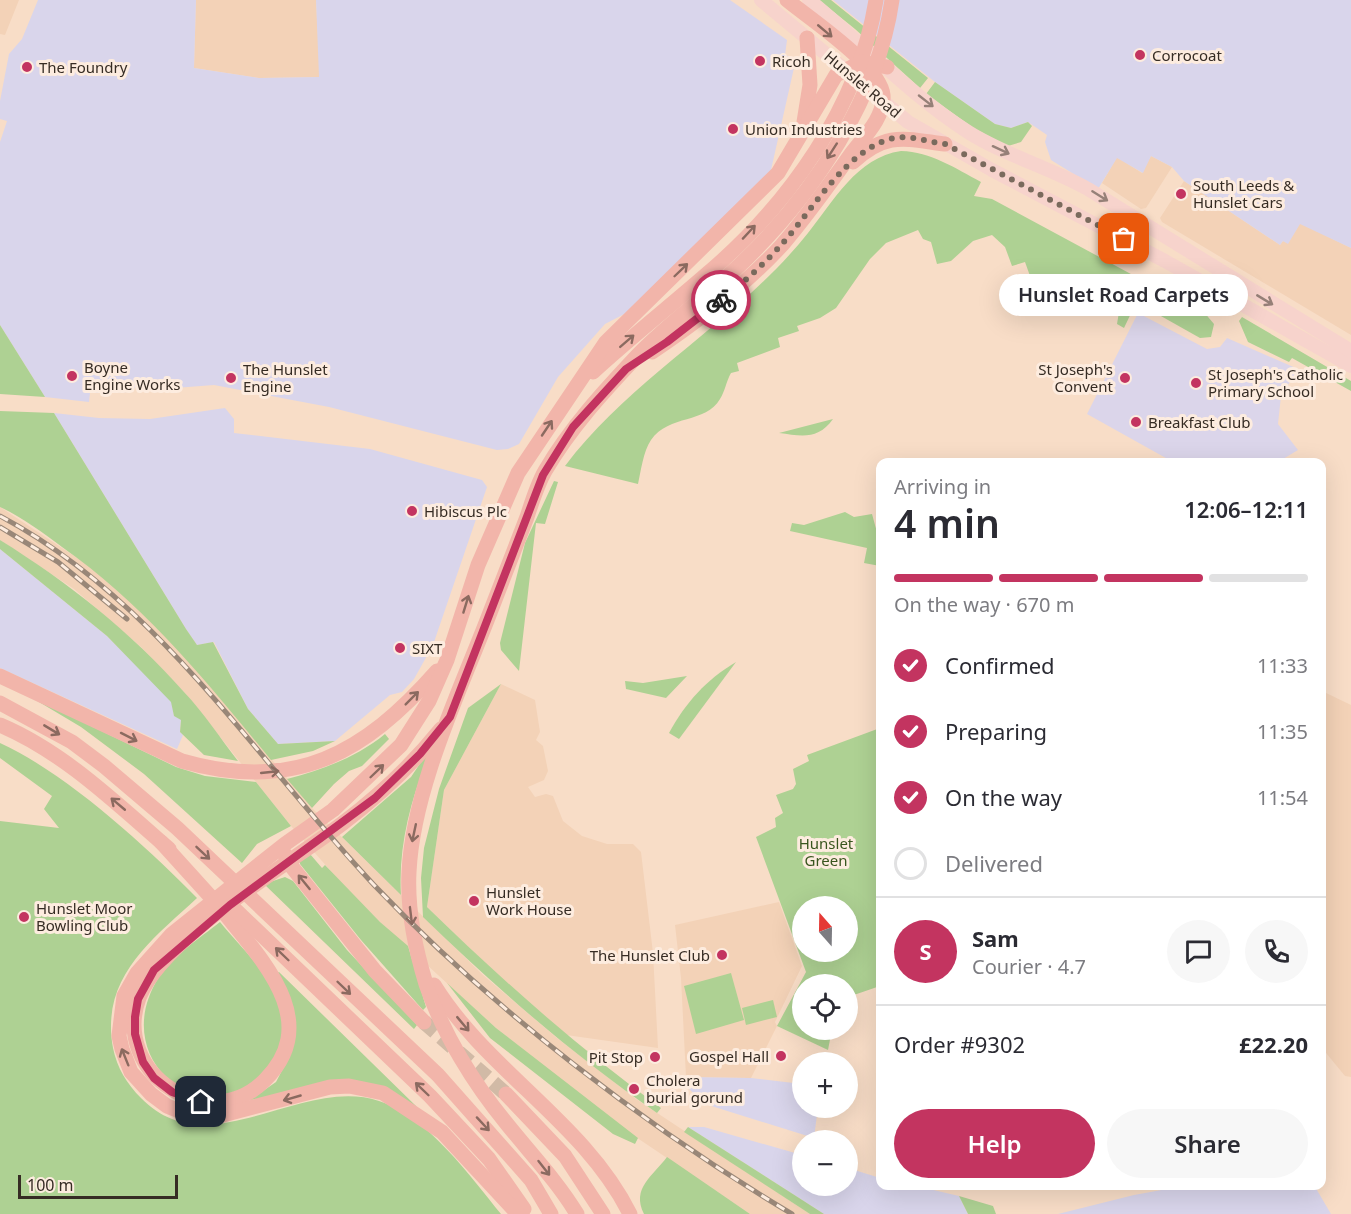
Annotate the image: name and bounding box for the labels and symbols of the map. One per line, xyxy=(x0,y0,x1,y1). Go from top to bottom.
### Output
one-way arrow xyxy=(816,24,832,37)
place label: Corrocoat xyxy=(1152,45,1222,65)
street label: Hunslet Road xyxy=(820,46,906,122)
marker: Corrocoat xyxy=(1133,48,1147,62)
place label: Ricoh xyxy=(772,51,811,71)
marker: Ricoh xyxy=(753,54,767,68)
place label: The Foundry xyxy=(39,57,128,77)
marker: The Foundry xyxy=(20,60,34,74)
one-way arrow xyxy=(918,94,934,107)
place label: Union Industries xyxy=(745,119,863,139)
marker: Union Industries xyxy=(726,122,740,136)
one-way arrow xyxy=(826,142,838,158)
one-way arrow xyxy=(992,144,1010,156)
place label: South Leeds & Hunslet Cars xyxy=(1193,175,1294,212)
marker: South Leeds & Hunslet Cars xyxy=(1174,187,1188,201)
one-way arrow xyxy=(1091,191,1108,203)
pin xyxy=(1098,213,1149,264)
one-way arrow xyxy=(742,224,756,239)
one-way arrow xyxy=(674,262,689,277)
courier xyxy=(691,270,751,330)
callout: Hunslet Road Carpets xyxy=(1000,275,1248,317)
one-way arrow xyxy=(1256,294,1273,306)
one-way arrow xyxy=(619,334,634,348)
place label: Boyne Engine Works xyxy=(84,357,180,394)
place label: The Hunslet Engine xyxy=(243,359,328,396)
place label: St Joseph's Convent xyxy=(1038,359,1114,396)
place label: St Joseph's Catholic Primary School xyxy=(1208,364,1343,401)
marker: Boyne Engine Works xyxy=(65,369,79,383)
marker: The Hunslet Engine xyxy=(224,371,238,385)
marker: St Joseph's Convent xyxy=(1118,371,1132,385)
marker: St Joseph's Catholic Primary School xyxy=(1189,376,1203,390)
place label: Breakfast Club xyxy=(1148,412,1250,432)
marker: Breakfast Club xyxy=(1129,415,1143,429)
one-way arrow xyxy=(541,420,553,436)
place label: Hibiscus Plc xyxy=(424,501,507,521)
marker: Hibiscus Plc xyxy=(405,504,419,518)
one-way arrow xyxy=(461,595,472,614)
place label: SIXT xyxy=(412,638,443,658)
marker: SIXT xyxy=(393,641,407,655)
one-way arrow xyxy=(405,690,420,705)
one-way arrow xyxy=(43,725,60,737)
one-way arrow xyxy=(120,731,138,743)
one-way arrow xyxy=(370,763,385,778)
one-way arrow xyxy=(260,766,280,777)
one-way arrow xyxy=(110,797,126,810)
one-way arrow xyxy=(408,823,420,842)
park label: Hunslet Green xyxy=(799,833,854,870)
one-way arrow xyxy=(195,846,210,860)
one-way arrow xyxy=(297,874,310,890)
place label: Hunslet Work House xyxy=(486,882,572,919)
marker: Hunslet Work House xyxy=(467,894,481,908)
north arrow xyxy=(792,896,858,962)
place label: Hunslet Moor Bowling Club xyxy=(36,898,132,935)
one-way arrow xyxy=(406,905,417,925)
marker: Hunslet Moor Bowling Club xyxy=(17,910,31,924)
place label: The Hunslet Club xyxy=(590,945,710,965)
one-way arrow xyxy=(275,947,290,961)
marker: The Hunslet Club xyxy=(715,948,729,962)
one-way arrow xyxy=(337,980,352,995)
one-way arrow xyxy=(456,1016,469,1032)
place label: Gospel Hall xyxy=(689,1046,769,1066)
place label: Pit Stop xyxy=(589,1047,643,1067)
one-way arrow xyxy=(119,1048,130,1067)
marker: Gospel Hall xyxy=(774,1049,788,1063)
marker: Pit Stop xyxy=(648,1050,662,1064)
place label: Cholera burial gorund xyxy=(646,1070,743,1107)
pin xyxy=(175,1076,226,1127)
one-way arrow xyxy=(415,1082,430,1097)
marker: Cholera burial gorund xyxy=(627,1082,641,1096)
one-way arrow xyxy=(283,1093,302,1104)
one-way arrow xyxy=(476,1116,490,1131)
one-way arrow xyxy=(537,1160,550,1176)
scale bar xyxy=(18,1172,178,1200)

